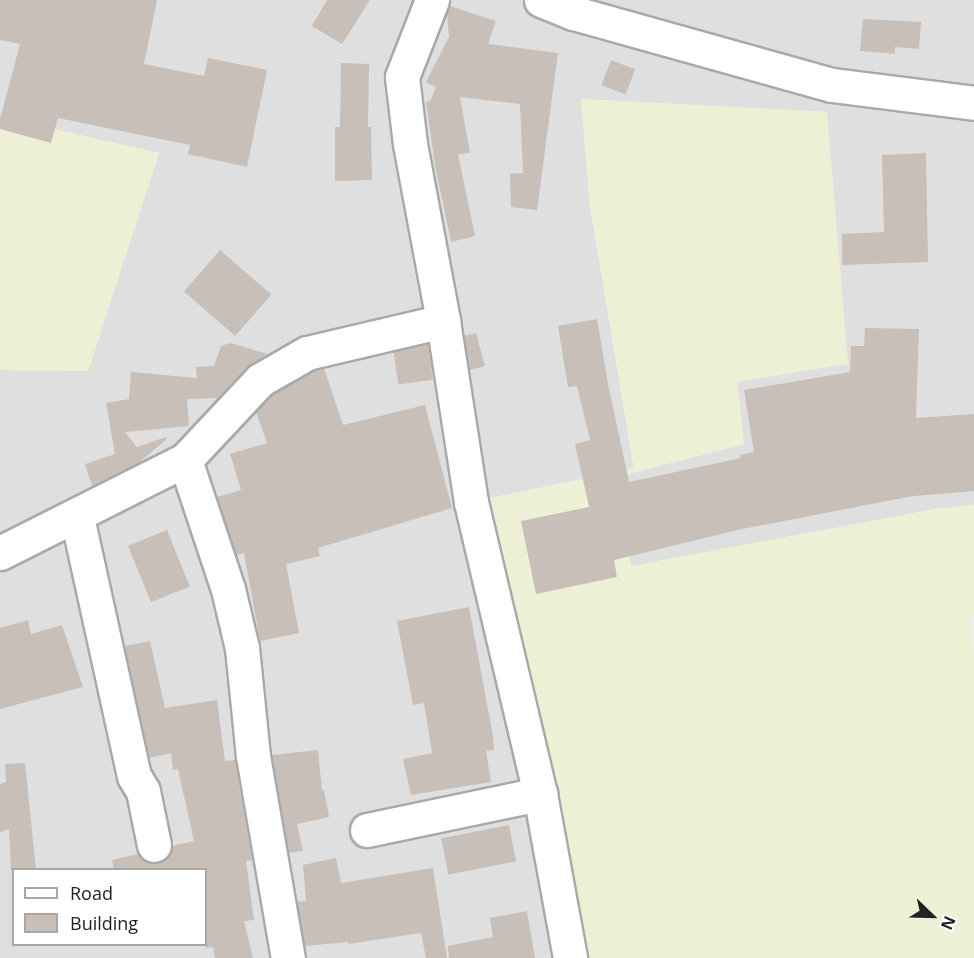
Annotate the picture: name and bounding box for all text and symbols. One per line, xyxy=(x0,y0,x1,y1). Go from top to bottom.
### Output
legend xyxy=(12,868,207,946)
text: Road xyxy=(70,881,113,905)
north arrow xyxy=(902,886,962,946)
text: Building xyxy=(70,911,138,935)
text: N xyxy=(936,913,961,933)

